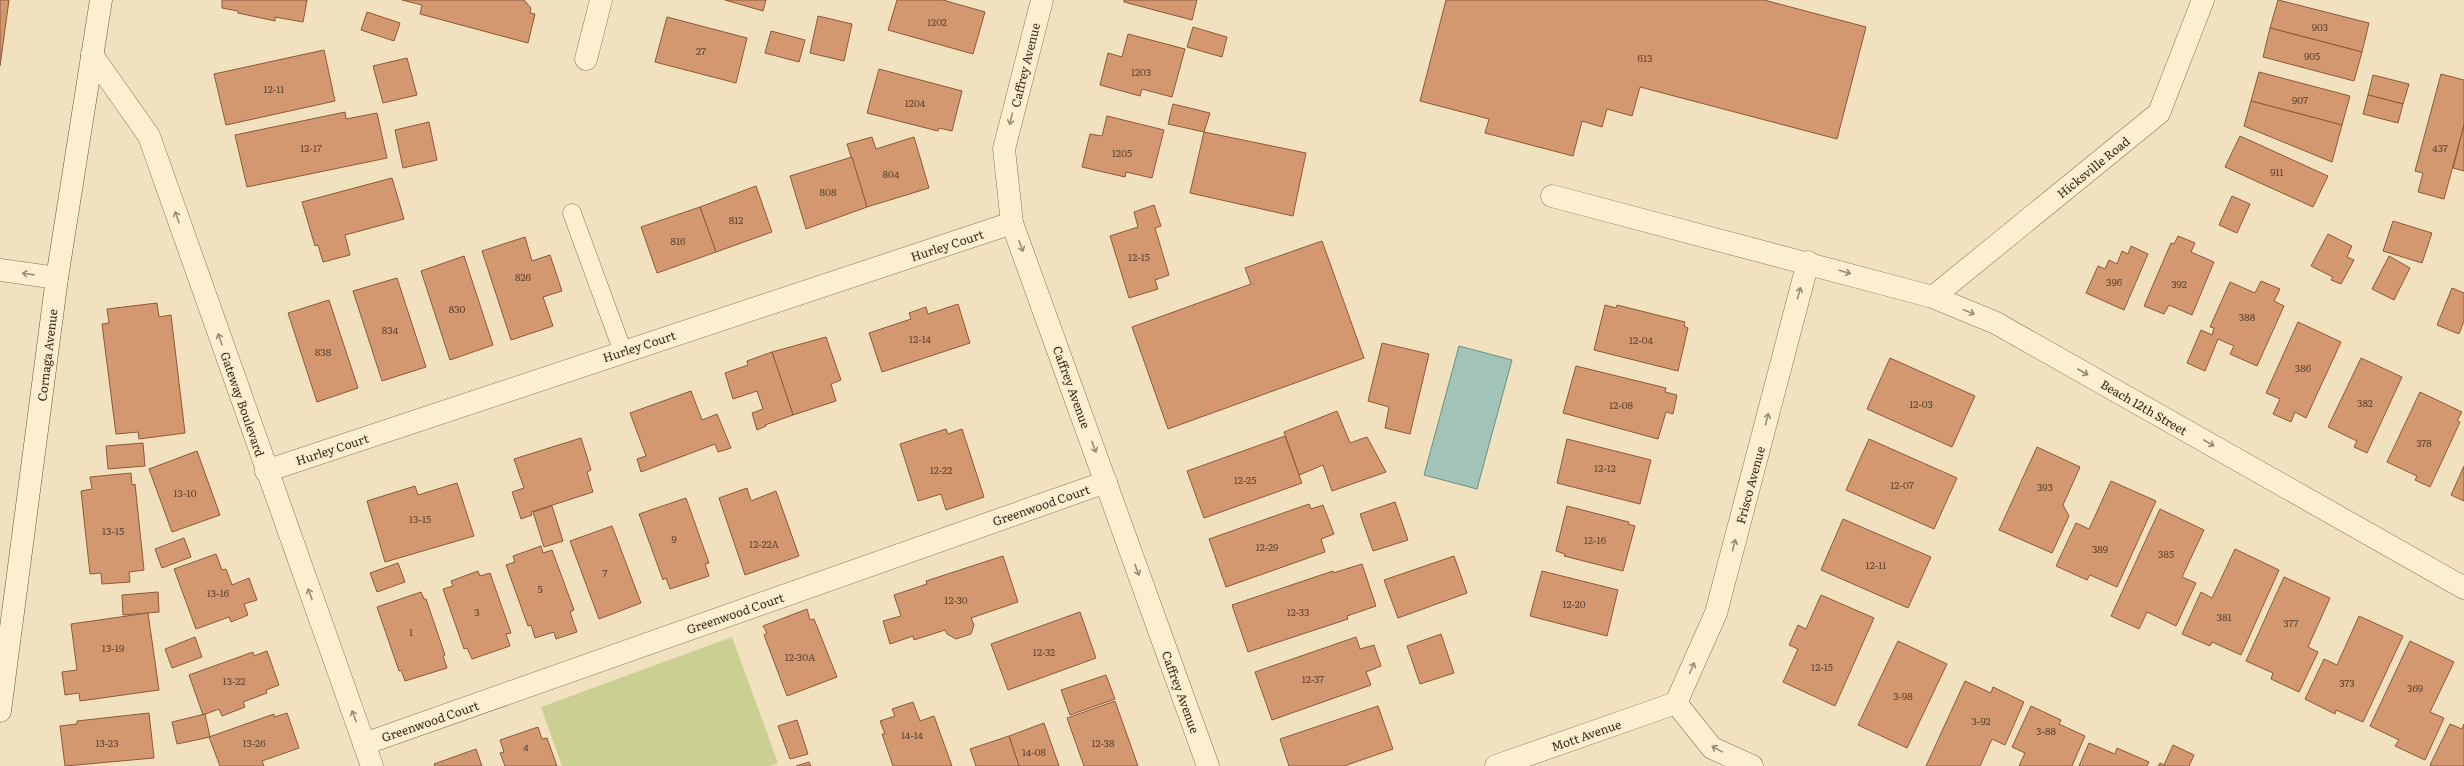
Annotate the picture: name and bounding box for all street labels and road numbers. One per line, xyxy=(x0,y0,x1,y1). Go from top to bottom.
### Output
street label: Caffrey Avenue xyxy=(1006,21,1044,109)
street label: Hicksville Road xyxy=(2053,131,2134,202)
street label: Hurley Court xyxy=(908,225,986,265)
street label: Cornaga Avenue xyxy=(32,308,62,402)
street label: Hurley Court xyxy=(600,326,678,366)
street label: Caffrey Avenue xyxy=(1049,343,1095,431)
street label: Gateway Boulevard xyxy=(217,349,270,460)
street label: Beach 12th Street xyxy=(2097,375,2191,439)
street label: Hurley Court xyxy=(293,429,371,469)
street label: Frisco Avenue xyxy=(1731,444,1769,526)
street label: Greenwood Court xyxy=(990,480,1092,530)
street label: Greenwood Court xyxy=(684,588,786,638)
street label: Caffrey Avenue xyxy=(1158,648,1204,736)
street label: Greenwood Court xyxy=(379,696,481,746)
street label: Mott Avenue xyxy=(1549,715,1623,755)

